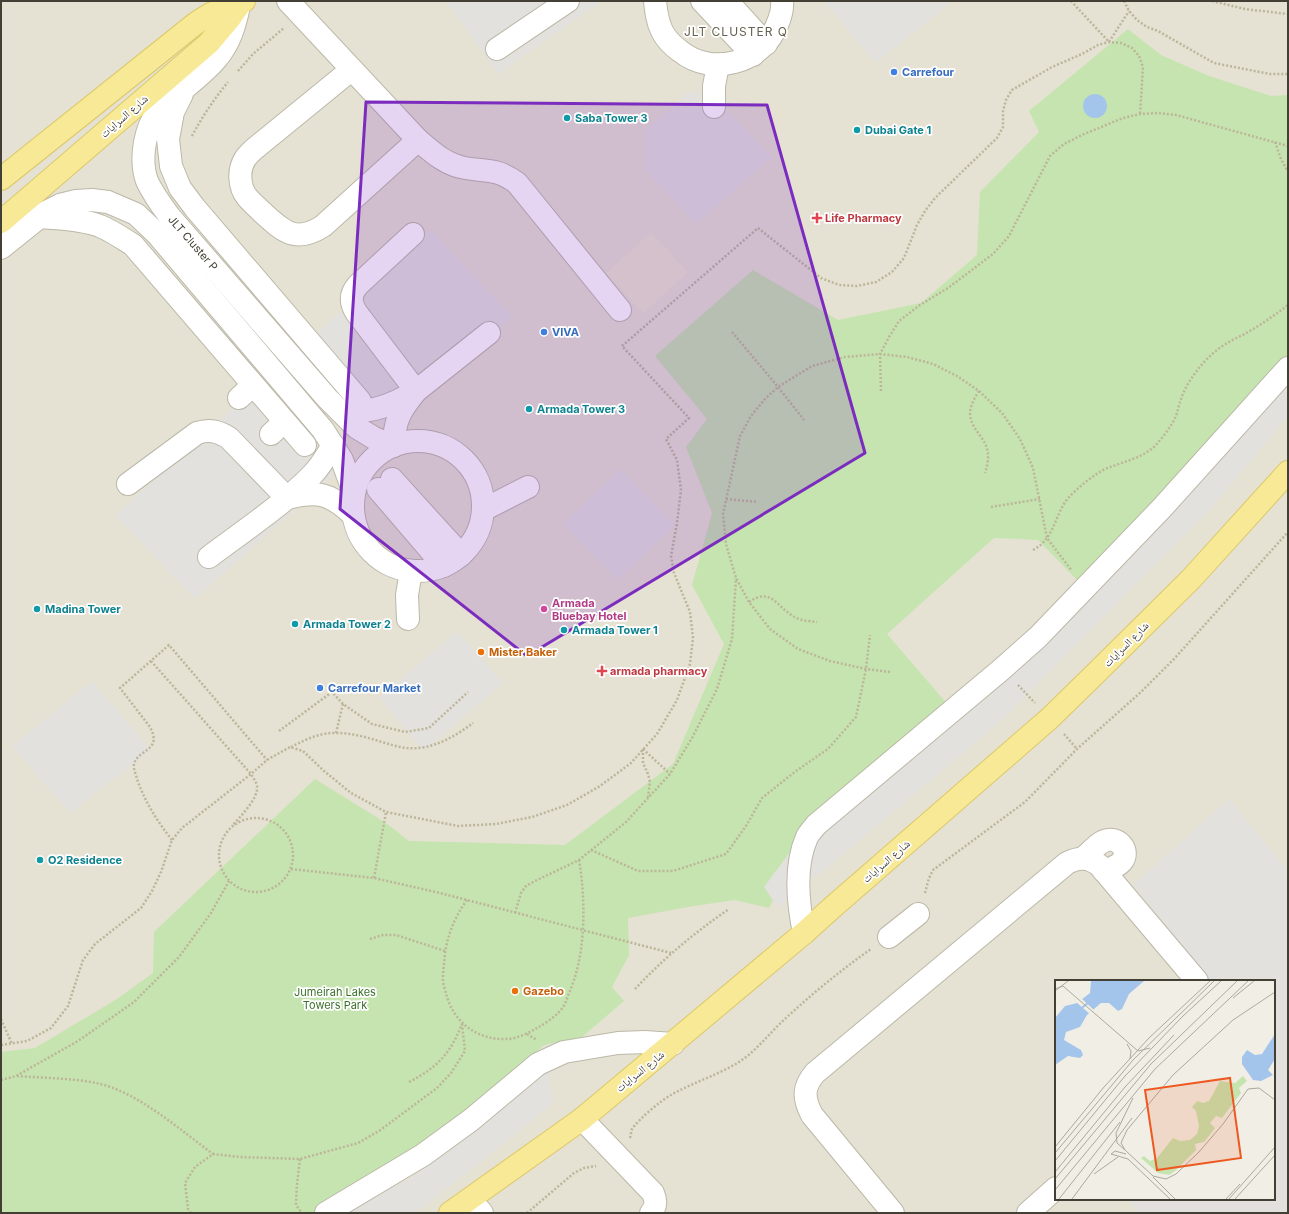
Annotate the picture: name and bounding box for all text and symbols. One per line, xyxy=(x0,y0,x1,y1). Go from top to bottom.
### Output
district label: JLT CLUSTER Q xyxy=(684,24,788,39)
place label: Carrefour xyxy=(902,65,955,79)
marker: Carrefour xyxy=(889,67,899,77)
street label: شارع السرايات xyxy=(97,92,151,140)
place label: Saba Tower 3 xyxy=(575,111,648,125)
marker: Saba Tower 3 xyxy=(562,113,572,123)
place label: Dubai Gate 1 xyxy=(865,123,932,137)
marker: Dubai Gate 1 xyxy=(852,125,862,135)
place label: Life Pharmacy xyxy=(825,211,902,225)
street label: JLT Cluster P xyxy=(165,212,221,274)
marker: Life Pharmacy xyxy=(812,213,822,223)
place label: VIVA xyxy=(552,325,579,339)
marker: VIVA xyxy=(539,327,549,337)
place label: Armada Tower 3 xyxy=(537,402,625,416)
marker: Armada Tower 3 xyxy=(524,404,534,414)
place label: Armada Bluebay Hotel xyxy=(552,596,627,623)
place label: Madina Tower xyxy=(45,602,121,616)
marker: Madina Tower xyxy=(32,604,42,614)
marker: Armada Bluebay Hotel xyxy=(539,604,549,614)
place label: Armada Tower 2 xyxy=(303,617,391,631)
street label: شارع السرايات xyxy=(1100,618,1152,670)
marker: Armada Tower 2 xyxy=(290,619,300,629)
place label: Armada Tower 1 xyxy=(572,623,658,637)
marker: Armada Tower 1 xyxy=(559,625,569,635)
place label: Mister Baker xyxy=(489,645,557,659)
marker: Mister Baker xyxy=(476,647,486,657)
place label: armada pharmacy xyxy=(610,664,708,678)
marker: armada pharmacy xyxy=(597,666,607,676)
place label: Carrefour Market xyxy=(328,681,421,695)
marker: Carrefour Market xyxy=(315,683,325,693)
street label: شارع السرايات xyxy=(859,837,913,885)
place label: O2 Residence xyxy=(48,853,123,867)
marker: O2 Residence xyxy=(35,855,45,865)
inset map xyxy=(1055,980,1275,1200)
place label: Gazebo xyxy=(523,984,564,998)
park label: Jumeirah Lakes Towers Park xyxy=(294,985,376,1012)
marker: Gazebo xyxy=(510,986,520,996)
street label: شارع السرايات xyxy=(613,1047,667,1095)

